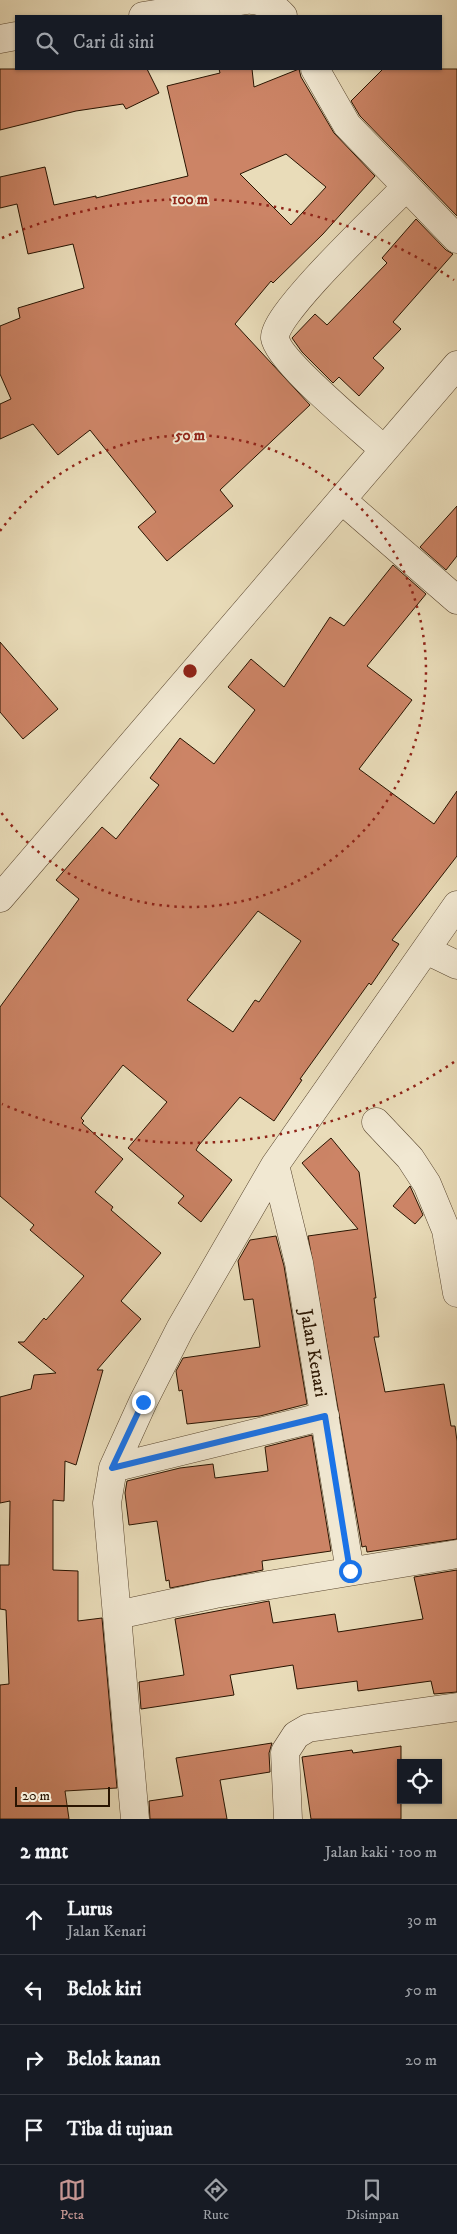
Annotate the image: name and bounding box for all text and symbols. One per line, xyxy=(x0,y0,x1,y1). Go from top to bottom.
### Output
search box xyxy=(15,15,442,70)
icon: search xyxy=(33,29,61,57)
text: Cari di sini xyxy=(73,31,154,54)
text: 100 m xyxy=(172,190,209,209)
text: 50 m xyxy=(174,426,206,445)
centre of rings xyxy=(181,662,199,680)
street label: Jalan Kenari xyxy=(294,1305,332,1399)
route end xyxy=(132,1391,155,1414)
route start xyxy=(339,1560,362,1583)
map controls xyxy=(397,1759,442,1804)
button: locate xyxy=(397,1759,442,1804)
scale bar xyxy=(15,1784,110,1807)
text: 20 m xyxy=(22,1787,50,1805)
text: 2 mnt xyxy=(20,1839,68,1865)
text: Jalan kaki · 100 m xyxy=(325,1842,437,1862)
text: Lurus xyxy=(67,1898,112,1921)
icon: ahead xyxy=(20,1906,48,1934)
text: 30 m xyxy=(407,1910,437,1930)
text: Jalan Kenari xyxy=(67,1921,146,1941)
icon: left xyxy=(20,1976,48,2004)
text: Belok kiri xyxy=(67,1978,141,2001)
text: 50 m xyxy=(405,1980,437,2000)
icon: right xyxy=(20,2046,48,2074)
text: Belok kanan xyxy=(67,2048,161,2071)
text: 20 m xyxy=(405,2050,437,2070)
icon: arrive xyxy=(20,2116,48,2144)
text: Tiba di tujuan xyxy=(67,2118,173,2141)
tab: Peta xyxy=(58,2176,86,2224)
tab: Rute xyxy=(202,2176,230,2224)
tab: Disimpan xyxy=(346,2176,399,2224)

